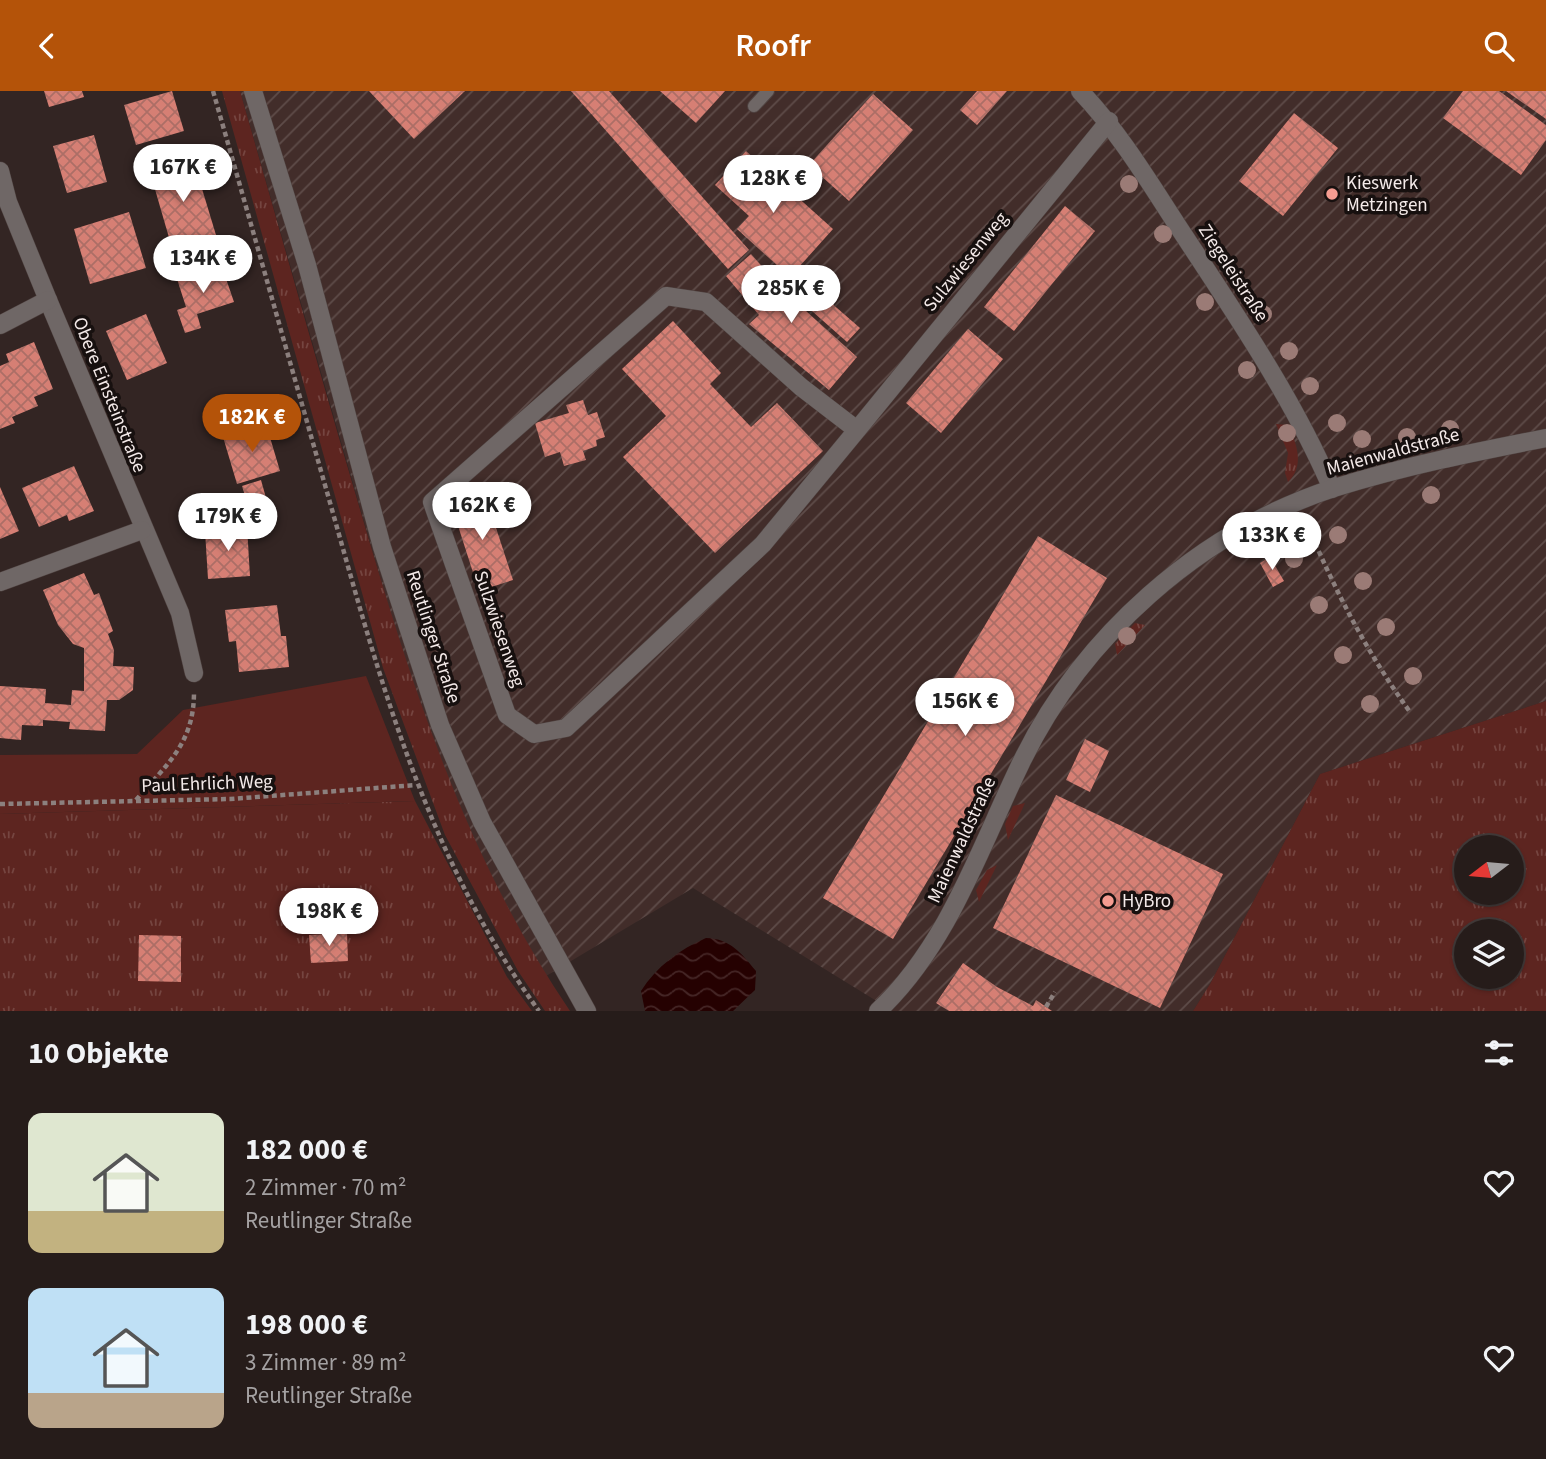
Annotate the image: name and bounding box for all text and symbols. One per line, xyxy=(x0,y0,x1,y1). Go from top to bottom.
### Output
text: Roofr xyxy=(735,23,811,69)
icon: back xyxy=(28,27,66,65)
icon: search xyxy=(1480,27,1518,65)
pin: 167K € xyxy=(126,145,240,204)
text: 167K € xyxy=(149,150,217,183)
pin: 128K € xyxy=(716,155,830,215)
text: 128K € xyxy=(739,161,807,194)
place label: Kieswerk Metzingen xyxy=(1346,170,1428,219)
marker: Kieswerk Metzingen xyxy=(1324,186,1340,202)
street label: Sulzwiesenweg xyxy=(917,206,1015,318)
street label: Ziegeleistraße xyxy=(1191,219,1275,327)
pin: 134K € xyxy=(146,235,260,295)
text: 134K € xyxy=(169,241,237,274)
pin: 285K € xyxy=(734,265,848,325)
text: 285K € xyxy=(757,271,825,304)
street label: Obere Einsteinstraße xyxy=(65,313,153,477)
pin: 182K € xyxy=(195,395,309,454)
text: 182K € xyxy=(218,400,286,433)
street label: Maienwaldstraße xyxy=(1324,421,1462,483)
pin: 162K € xyxy=(425,483,539,542)
text: 162K € xyxy=(448,488,516,521)
pin: 179K € xyxy=(171,493,285,553)
text: 179K € xyxy=(194,499,262,532)
pin: 133K € xyxy=(1215,512,1329,572)
text: 133K € xyxy=(1238,518,1306,551)
street label: Reutlinger Straße xyxy=(399,567,467,707)
street label: Sulzwiesenweg xyxy=(466,567,532,691)
pin: 156K € xyxy=(908,679,1022,738)
text: 156K € xyxy=(931,684,999,717)
street label: Paul Ehrlich Weg xyxy=(141,768,274,800)
street label: Maienwaldstraße xyxy=(921,772,1003,908)
north arrow xyxy=(1454,835,1524,905)
map controls xyxy=(1454,835,1524,989)
place label: HyBro xyxy=(1122,888,1171,915)
pin: 198K € xyxy=(272,889,386,948)
marker: HyBro xyxy=(1100,893,1116,909)
text: 198K € xyxy=(295,894,363,927)
button: layers xyxy=(1454,919,1524,989)
text: 10 Objekte xyxy=(28,1032,169,1075)
icon: filters xyxy=(1480,1034,1518,1072)
text: 182 000 € xyxy=(245,1128,368,1171)
icon: home xyxy=(84,1141,168,1225)
icon: heart xyxy=(1480,1164,1518,1202)
text: 2 Zimmer · 70 m² xyxy=(245,1171,407,1204)
text: Reutlinger Straße xyxy=(245,1204,412,1237)
text: 198 000 € xyxy=(245,1303,368,1346)
icon: home xyxy=(84,1316,168,1400)
icon: heart xyxy=(1480,1339,1518,1377)
text: 3 Zimmer · 89 m² xyxy=(245,1346,407,1379)
text: Reutlinger Straße xyxy=(245,1379,412,1412)

